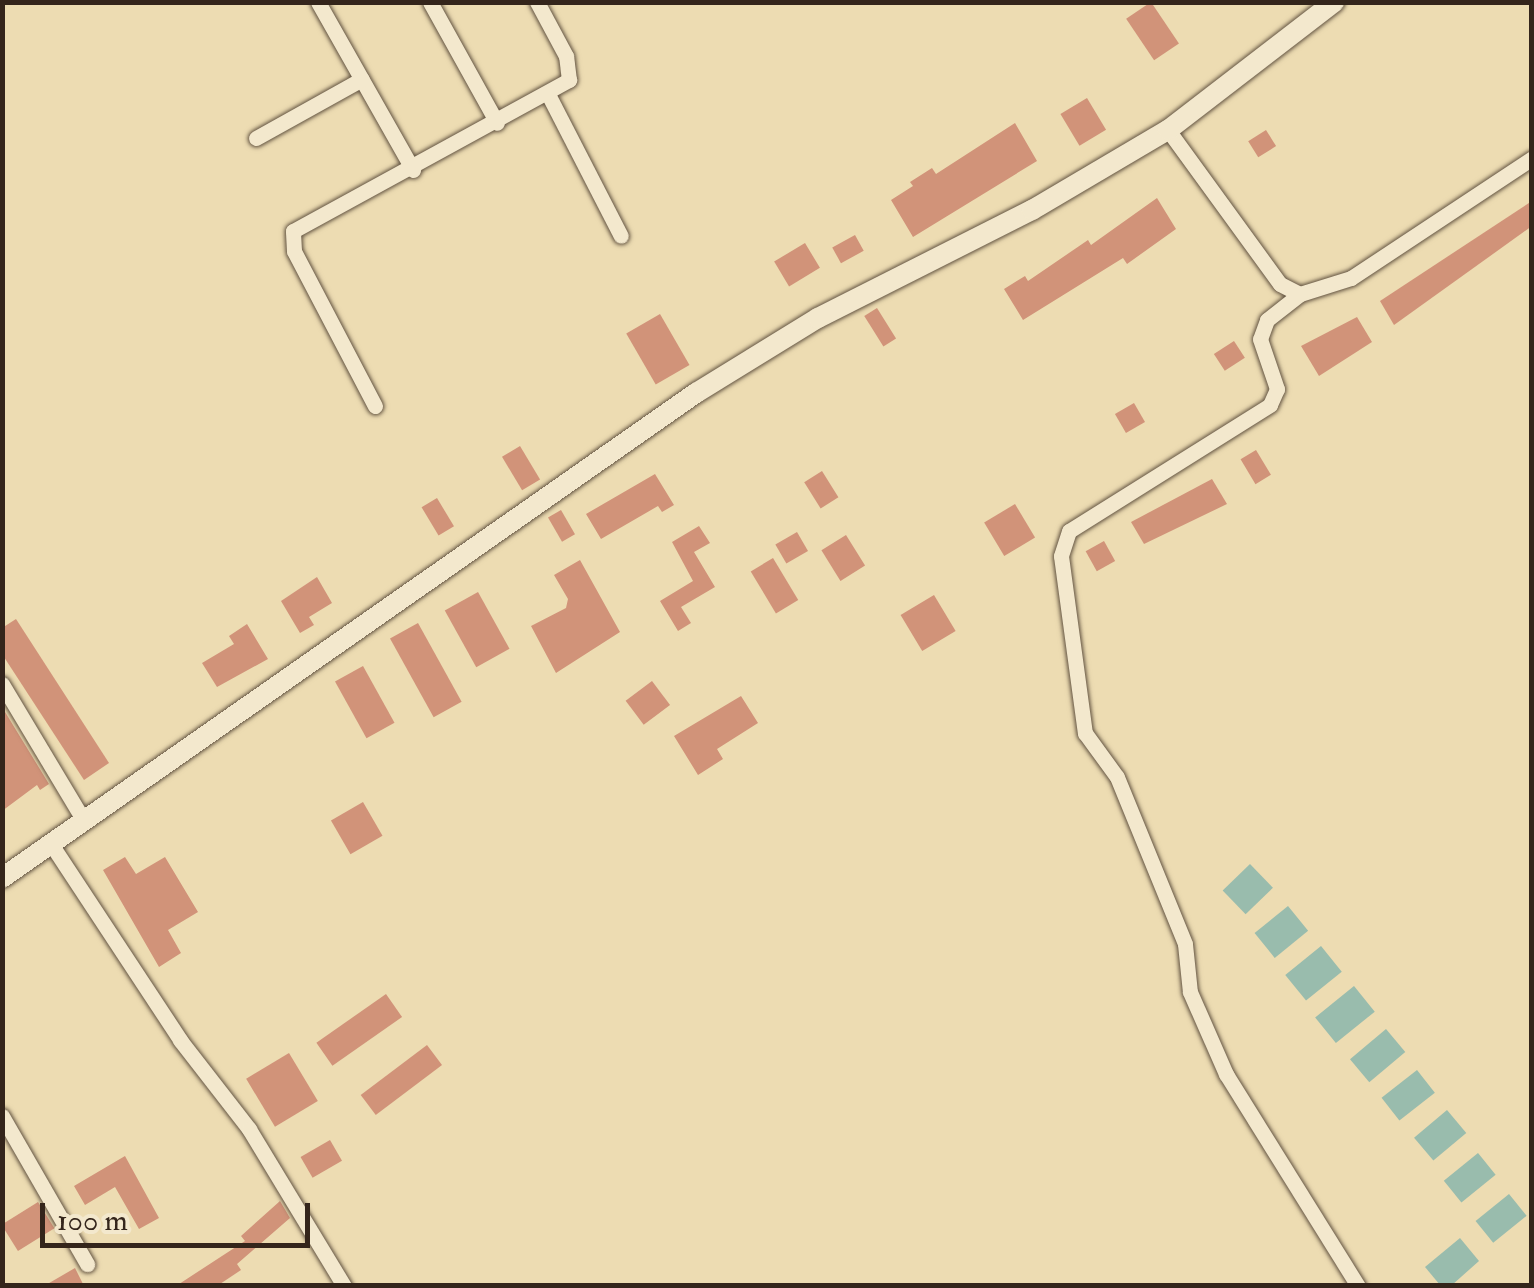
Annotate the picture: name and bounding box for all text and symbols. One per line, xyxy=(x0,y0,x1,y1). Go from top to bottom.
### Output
scale bar xyxy=(45,1183,315,1245)
text: 100 m xyxy=(57,1202,128,1239)

